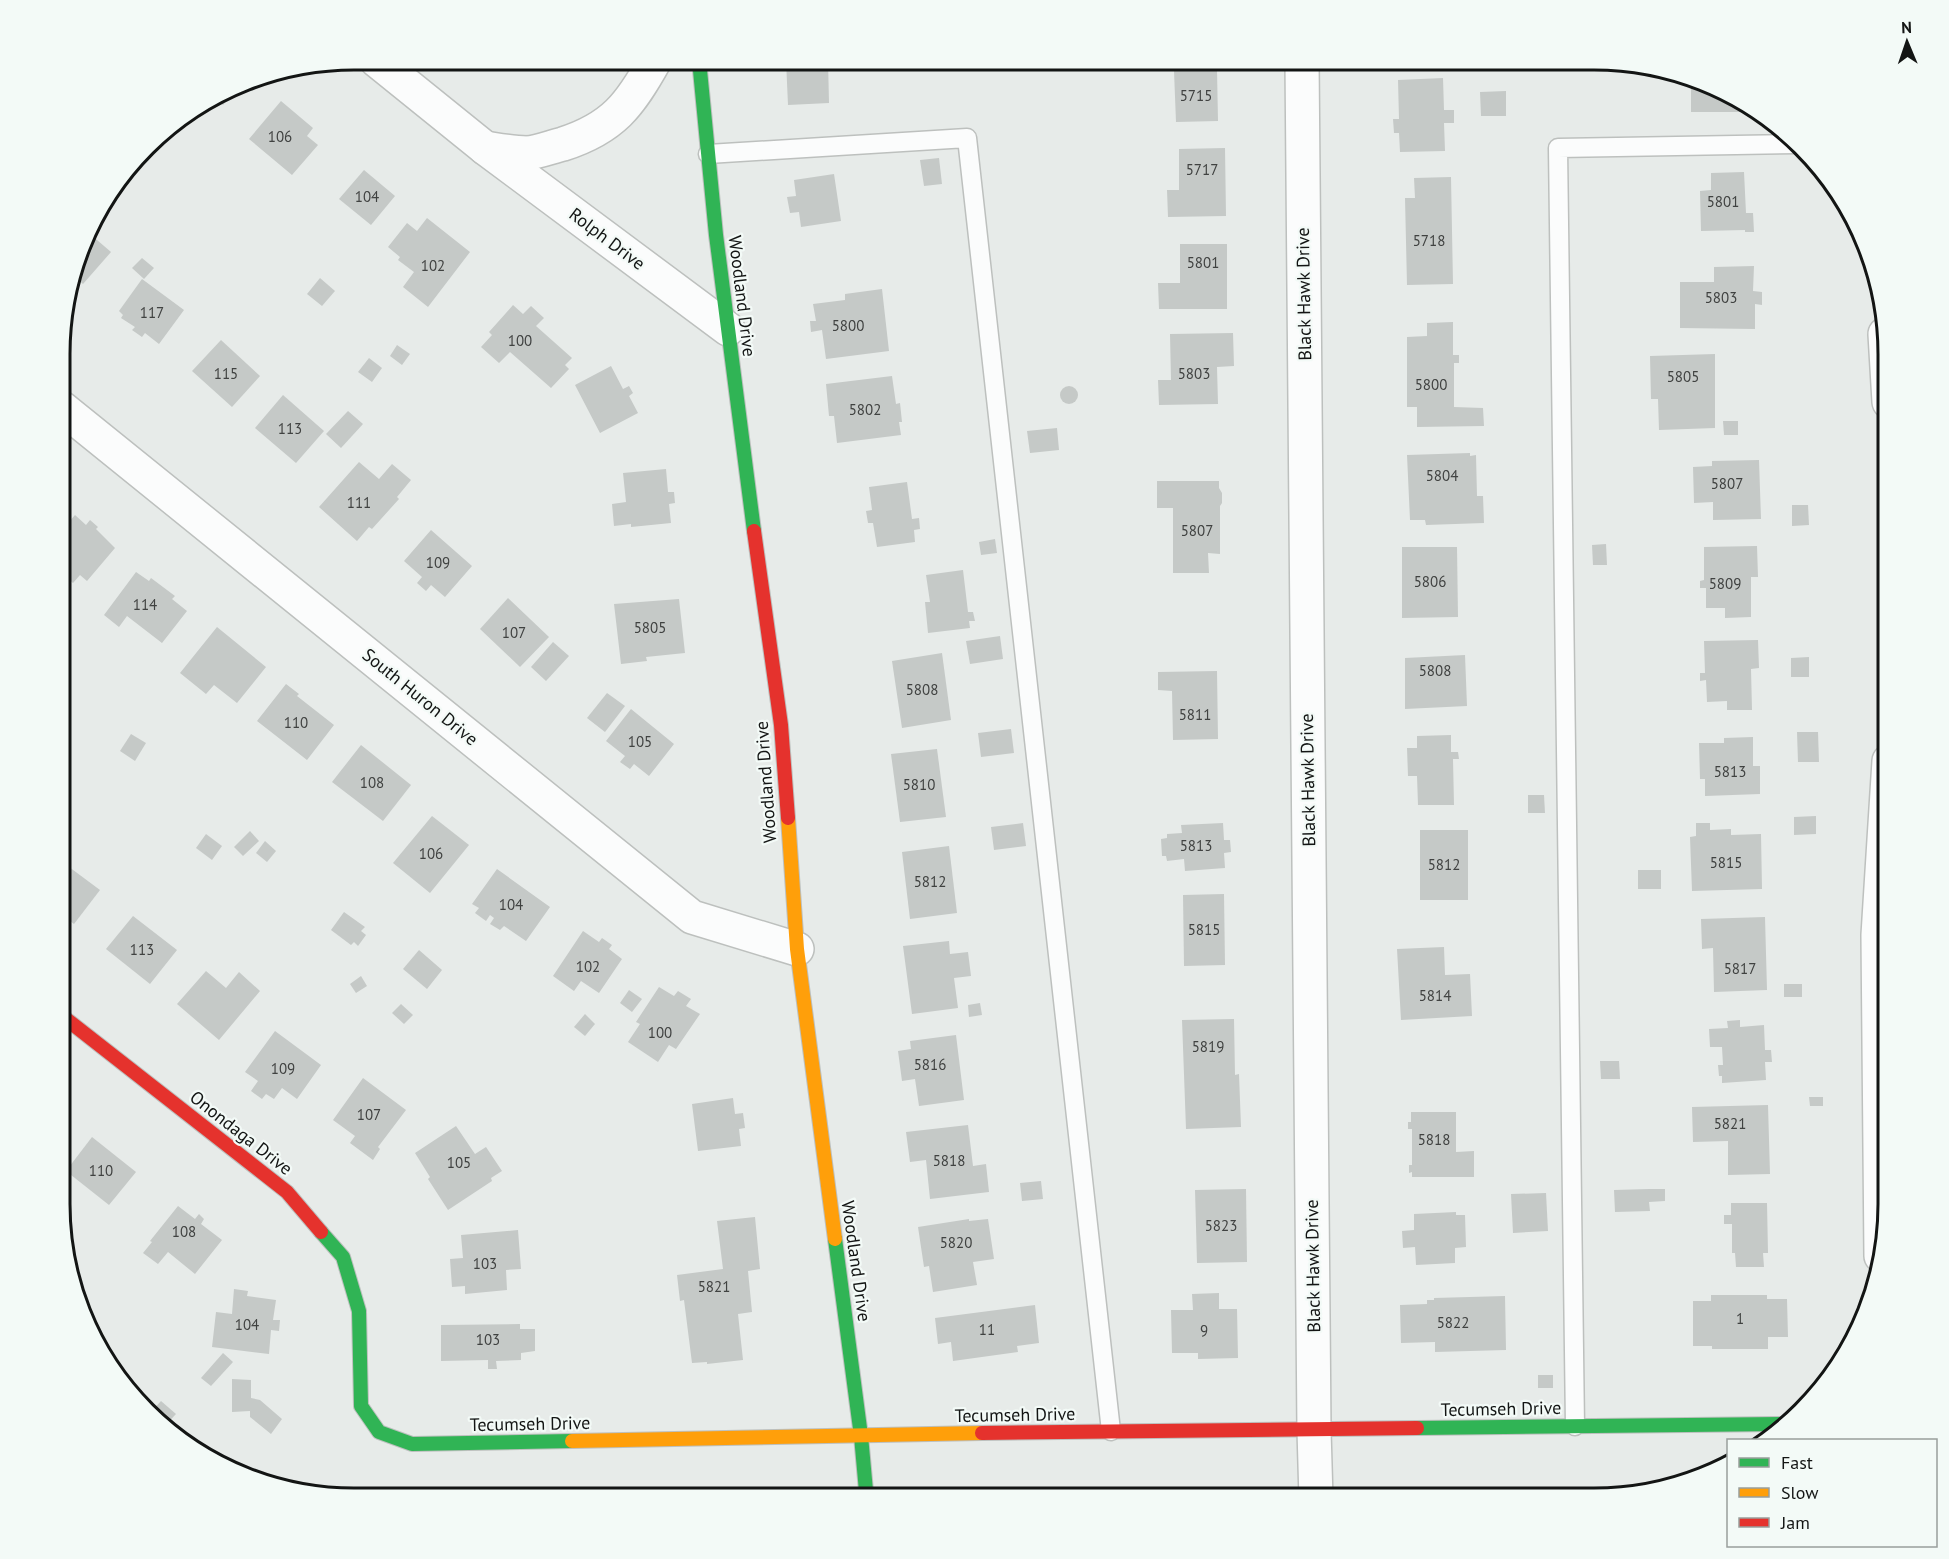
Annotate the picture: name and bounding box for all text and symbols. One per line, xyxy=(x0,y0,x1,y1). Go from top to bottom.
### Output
north arrow xyxy=(1877,12,1937,72)
text: N xyxy=(1901,17,1912,37)
house number: 5715 xyxy=(1180,86,1212,105)
house number: 106 xyxy=(268,127,292,146)
house number: 5717 xyxy=(1186,160,1218,179)
house number: 104 xyxy=(355,187,379,206)
house number: 5801 xyxy=(1707,192,1739,211)
street label: Rolph Drive xyxy=(565,202,650,275)
street label: Black Hawk Drive xyxy=(1291,227,1316,361)
house number: 5718 xyxy=(1413,231,1445,250)
street label: Woodland Drive xyxy=(724,234,761,358)
house number: 5801 xyxy=(1187,253,1219,272)
house number: 102 xyxy=(421,256,445,275)
house number: 5803 xyxy=(1705,288,1737,307)
house number: 117 xyxy=(140,303,164,322)
house number: 5800 xyxy=(832,316,864,335)
house number: 100 xyxy=(508,331,532,350)
house number: 115 xyxy=(214,364,238,383)
house number: 5803 xyxy=(1178,364,1210,383)
house number: 5805 xyxy=(1667,367,1699,386)
house number: 5800 xyxy=(1415,375,1447,394)
house number: 5802 xyxy=(849,400,881,419)
house number: 113 xyxy=(278,419,302,438)
house number: 5804 xyxy=(1426,466,1458,485)
house number: 5807 xyxy=(1711,474,1743,493)
house number: 111 xyxy=(347,493,371,512)
house number: 5807 xyxy=(1181,521,1213,540)
house number: 109 xyxy=(426,553,450,572)
house number: 5806 xyxy=(1414,572,1446,591)
house number: 5809 xyxy=(1709,574,1741,593)
house number: 114 xyxy=(133,595,157,614)
house number: 5805 xyxy=(634,618,666,637)
house number: 107 xyxy=(502,623,526,642)
street label: South Huron Drive xyxy=(358,643,483,750)
house number: 5808 xyxy=(1419,661,1451,680)
house number: 5808 xyxy=(906,680,938,699)
house number: 5811 xyxy=(1179,705,1211,724)
house number: 110 xyxy=(284,713,308,732)
street label: Black Hawk Drive xyxy=(1295,713,1320,847)
street label: Woodland Drive xyxy=(750,720,781,844)
house number: 105 xyxy=(628,732,652,751)
house number: 5813 xyxy=(1714,762,1746,781)
house number: 108 xyxy=(360,773,384,792)
house number: 5810 xyxy=(903,775,935,794)
house number: 5813 xyxy=(1180,836,1212,855)
house number: 106 xyxy=(419,844,443,863)
house number: 5815 xyxy=(1710,853,1742,872)
house number: 5812 xyxy=(1428,855,1460,874)
house number: 5812 xyxy=(914,872,946,891)
house number: 104 xyxy=(499,895,523,914)
house number: 5815 xyxy=(1188,920,1220,939)
house number: 113 xyxy=(130,940,154,959)
house number: 102 xyxy=(576,957,600,976)
house number: 5817 xyxy=(1724,959,1756,978)
house number: 5814 xyxy=(1419,986,1451,1005)
house number: 100 xyxy=(648,1023,672,1042)
house number: 5819 xyxy=(1192,1037,1224,1056)
house number: 5816 xyxy=(914,1055,946,1074)
house number: 109 xyxy=(271,1059,295,1078)
street label: Onondaga Drive xyxy=(185,1085,297,1180)
house number: 107 xyxy=(357,1105,381,1124)
house number: 5821 xyxy=(1714,1114,1746,1133)
house number: 5818 xyxy=(1418,1130,1450,1149)
house number: 5818 xyxy=(933,1151,965,1170)
house number: 105 xyxy=(447,1153,471,1172)
house number: 110 xyxy=(89,1161,113,1180)
street label: Woodland Drive xyxy=(837,1199,876,1323)
street label: Black Hawk Drive xyxy=(1300,1199,1325,1333)
house number: 5823 xyxy=(1205,1216,1237,1235)
house number: 108 xyxy=(172,1222,196,1241)
house number: 5820 xyxy=(940,1233,972,1252)
house number: 103 xyxy=(473,1254,497,1273)
house number: 5821 xyxy=(698,1277,730,1296)
house number: 1 xyxy=(1736,1309,1744,1328)
house number: 5822 xyxy=(1437,1313,1469,1332)
house number: 104 xyxy=(235,1315,259,1334)
house number: 11 xyxy=(979,1320,995,1339)
house number: 9 xyxy=(1200,1321,1208,1340)
house number: 103 xyxy=(476,1330,500,1349)
street label: Tecumseh Drive xyxy=(1440,1396,1562,1421)
street label: Tecumseh Drive xyxy=(954,1402,1076,1427)
street label: Tecumseh Drive xyxy=(469,1411,591,1436)
legend xyxy=(1727,1439,1937,1547)
text: Fast xyxy=(1781,1451,1813,1474)
text: Slow xyxy=(1781,1481,1819,1504)
text: Jam xyxy=(1780,1511,1810,1534)

